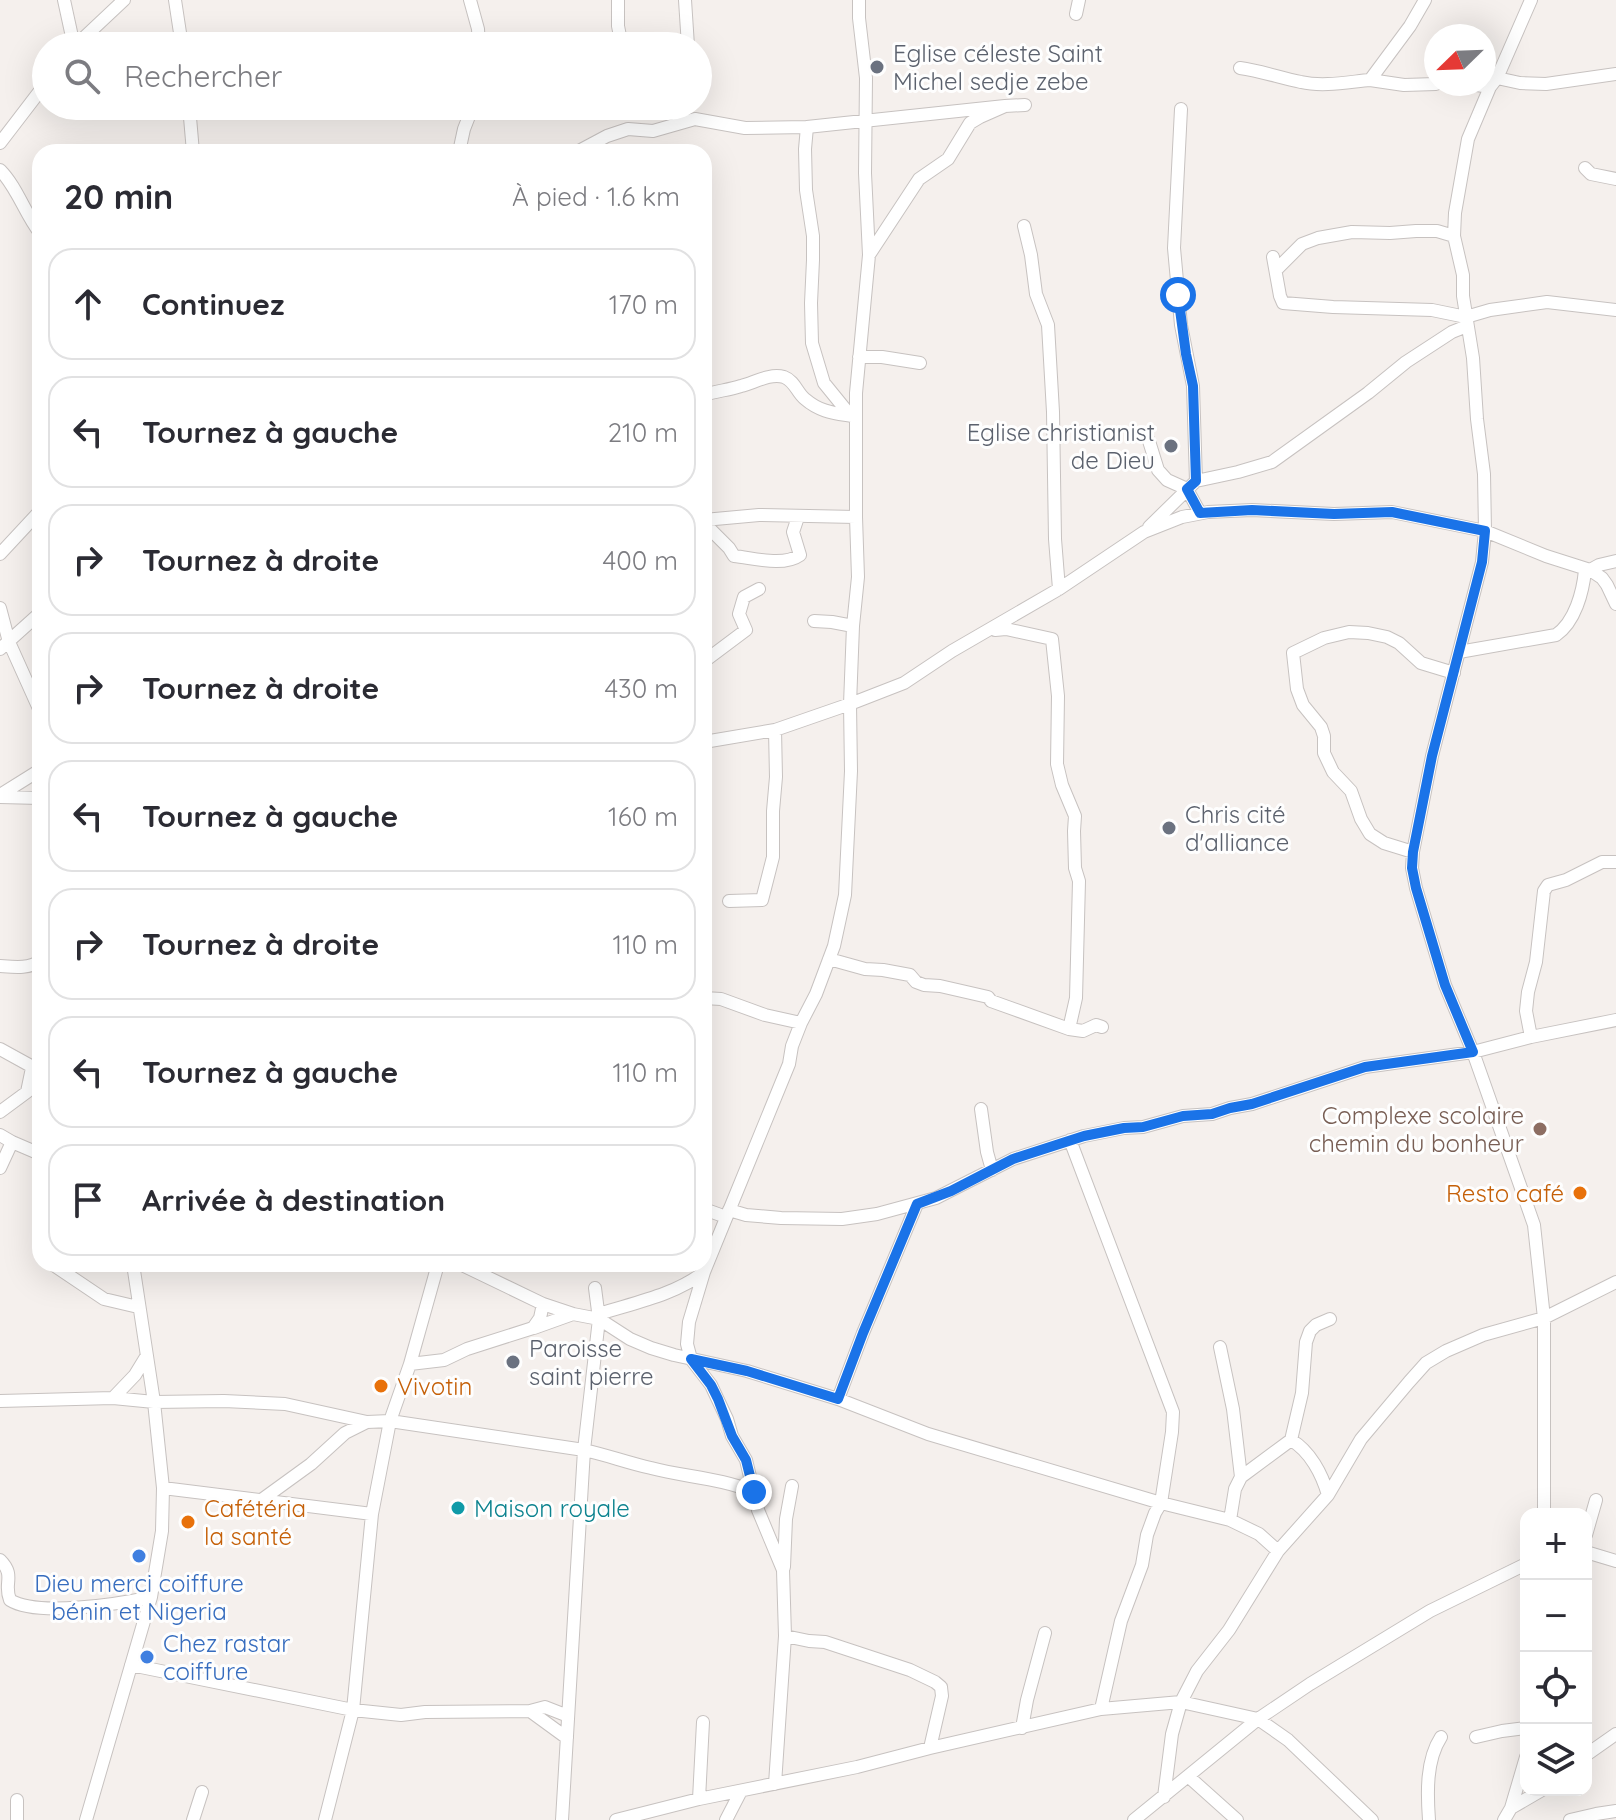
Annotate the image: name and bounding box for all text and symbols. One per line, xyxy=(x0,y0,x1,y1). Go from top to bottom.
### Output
north arrow xyxy=(1424,24,1496,96)
search box xyxy=(32,32,712,120)
place label: Eglise céleste Saint Michel sedje zebe xyxy=(893,38,1103,96)
icon: search xyxy=(60,54,104,98)
text: Rechercher xyxy=(124,57,282,95)
marker: Eglise céleste Saint Michel sedje zebe xyxy=(868,58,886,76)
text: 20 min xyxy=(64,175,173,218)
text: À pied · 1.6 km xyxy=(512,180,680,213)
route start xyxy=(1160,277,1196,313)
icon: ahead xyxy=(66,282,110,326)
text: Continuez xyxy=(142,285,284,323)
text: 170 m xyxy=(609,288,678,321)
icon: left xyxy=(66,410,110,454)
text: Tournez à gauche xyxy=(142,413,398,451)
text: 210 m xyxy=(608,416,678,449)
place label: Eglise christianist de Dieu xyxy=(967,417,1155,475)
marker: Eglise christianist de Dieu xyxy=(1162,437,1180,455)
icon: right xyxy=(66,538,110,582)
text: Tournez à droite xyxy=(142,541,379,579)
text: 400 m xyxy=(603,544,678,577)
icon: right xyxy=(66,666,110,710)
text: Tournez à droite xyxy=(142,669,379,707)
text: 430 m xyxy=(604,672,678,705)
icon: left xyxy=(66,794,110,838)
text: Tournez à gauche xyxy=(142,797,398,835)
place label: Chris cité d'alliance xyxy=(1185,799,1289,857)
text: 160 m xyxy=(608,800,678,833)
marker: Chris cité d'alliance xyxy=(1160,819,1178,837)
icon: right xyxy=(66,922,110,966)
text: Tournez à droite xyxy=(142,925,379,963)
text: 110 m xyxy=(612,928,678,961)
icon: left xyxy=(66,1050,110,1094)
text: Tournez à gauche xyxy=(142,1053,398,1091)
text: 110 m xyxy=(612,1056,678,1089)
place label: Complexe scolaire chemin du bonheur xyxy=(1309,1100,1524,1158)
marker: Complexe scolaire chemin du bonheur xyxy=(1531,1120,1549,1138)
icon: arrive xyxy=(66,1178,110,1222)
place label: Resto café xyxy=(1446,1178,1564,1208)
text: Arrivée à destination xyxy=(142,1181,445,1219)
marker: Resto café xyxy=(1571,1184,1589,1202)
place label: Paroisse saint pierre xyxy=(529,1333,653,1391)
marker: Paroisse saint pierre xyxy=(504,1353,522,1371)
place label: Vivotin xyxy=(397,1371,472,1401)
marker: Vivotin xyxy=(372,1377,390,1395)
route end xyxy=(736,1474,772,1510)
place label: Cafétéria la santé xyxy=(204,1493,306,1551)
place label: Maison royale xyxy=(474,1493,630,1523)
marker: Maison royale xyxy=(449,1499,467,1517)
map controls xyxy=(1520,1508,1592,1796)
button: + xyxy=(1520,1508,1592,1580)
marker: Cafétéria la santé xyxy=(179,1513,197,1531)
marker: Dieu merci coiffure bénin et Nigeria xyxy=(130,1547,148,1565)
place label: Dieu merci coiffure bénin et Nigeria xyxy=(34,1568,244,1626)
button: − xyxy=(1520,1580,1592,1652)
place label: Chez rastar coiffure xyxy=(163,1628,291,1686)
marker: Chez rastar coiffure xyxy=(138,1648,156,1666)
button: locate xyxy=(1520,1652,1592,1724)
button: layers xyxy=(1520,1724,1592,1796)

